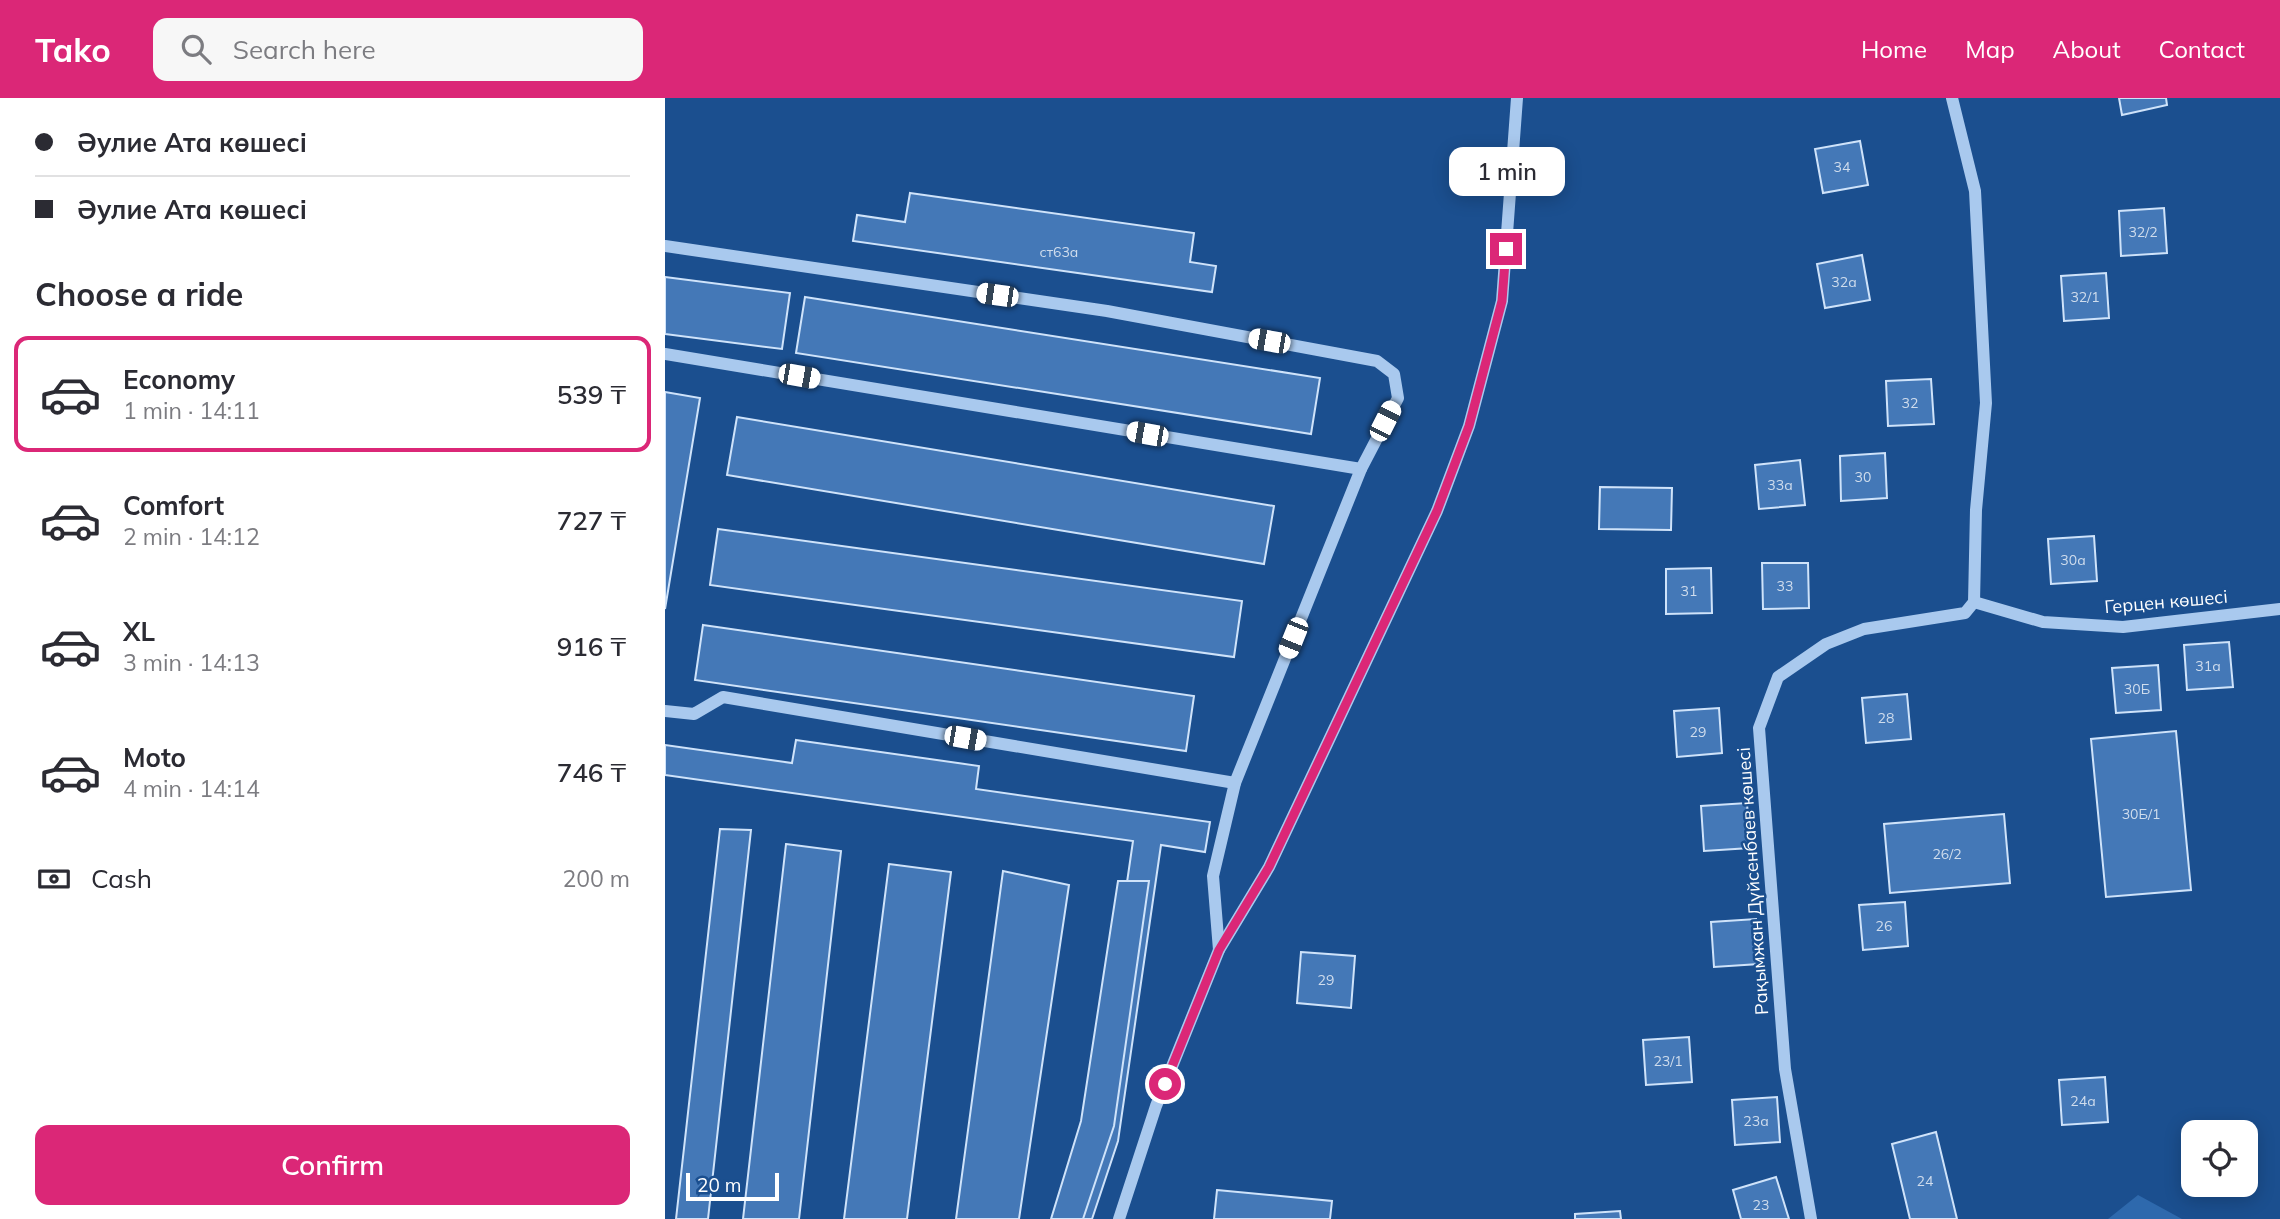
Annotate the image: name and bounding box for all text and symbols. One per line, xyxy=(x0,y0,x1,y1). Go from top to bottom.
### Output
search box xyxy=(153,18,643,81)
text: Tako xyxy=(35,29,111,70)
icon: search xyxy=(177,30,215,68)
text: Search here xyxy=(233,33,376,66)
text: Home xyxy=(1861,34,1927,64)
text: Map xyxy=(1965,34,2015,64)
text: About xyxy=(2053,34,2121,64)
text: Contact xyxy=(2159,34,2245,64)
text: Әулие Ата көшесі xyxy=(77,126,307,159)
callout: 1 min xyxy=(1448,148,1564,197)
text: 1 min xyxy=(1477,157,1537,186)
house number: 34 xyxy=(1834,158,1851,176)
text: Әулие Ата көшесі xyxy=(77,193,307,226)
house number: 32/2 xyxy=(2128,223,2158,241)
route end xyxy=(1490,233,1522,265)
house number: ст63а xyxy=(1040,243,1078,261)
house number: 32а xyxy=(1831,273,1857,291)
text: Choose a ride xyxy=(35,274,243,314)
car xyxy=(975,282,1020,308)
house number: 32/1 xyxy=(2070,288,2100,306)
car xyxy=(1247,327,1292,355)
car xyxy=(777,362,822,390)
icon: car xyxy=(39,363,102,426)
text: Economy xyxy=(123,363,235,396)
text: 539 ₸ xyxy=(557,378,626,411)
house number: 32 xyxy=(1902,394,1918,412)
text: 1 min · 14:11 xyxy=(123,396,260,425)
car xyxy=(1367,398,1404,444)
car xyxy=(1125,420,1170,448)
house number: 30 xyxy=(1855,468,1871,486)
house number: 33а xyxy=(1767,476,1793,494)
icon: car xyxy=(39,489,102,552)
text: Comfort xyxy=(123,489,224,522)
text: 727 ₸ xyxy=(557,504,626,537)
text: 2 min · 14:12 xyxy=(123,522,260,551)
house number: 30а xyxy=(2060,551,2086,569)
house number: 33 xyxy=(1777,577,1793,595)
house number: 31 xyxy=(1681,582,1697,600)
street label: Герцен көшесі xyxy=(2103,585,2229,618)
icon: car xyxy=(39,615,102,678)
text: XL xyxy=(123,615,155,648)
car xyxy=(1276,615,1311,661)
text: 916 ₸ xyxy=(557,630,626,663)
text: 3 min · 14:13 xyxy=(123,648,260,677)
house number: 31а xyxy=(2195,657,2221,675)
house number: 30Б xyxy=(2124,680,2150,698)
house number: 28 xyxy=(1878,709,1894,727)
house number: 29 xyxy=(1690,723,1706,741)
car xyxy=(943,724,988,752)
icon: car xyxy=(39,741,102,804)
text: Moto xyxy=(123,741,186,774)
street label: Рақымжан Дүйсенбаев көшесі xyxy=(1732,746,1773,1016)
text: 746 ₸ xyxy=(557,756,626,789)
text: 4 min · 14:14 xyxy=(123,774,260,803)
house number: 30Б/1 xyxy=(2122,805,2160,823)
house number: 26/2 xyxy=(1932,845,1962,863)
icon: cash xyxy=(35,860,73,898)
text: Cash xyxy=(91,862,152,895)
text: 200 m xyxy=(562,864,630,893)
house number: 26 xyxy=(1876,917,1892,935)
house number: 29 xyxy=(1318,971,1334,989)
house number: 23/1 xyxy=(1653,1052,1683,1070)
route start xyxy=(1149,1068,1181,1100)
house number: 24а xyxy=(2070,1092,2096,1110)
house number: 23а xyxy=(1743,1112,1769,1130)
map controls xyxy=(2181,1120,2258,1197)
button: locate xyxy=(2181,1120,2258,1197)
button: Confirm xyxy=(35,1125,630,1205)
scale bar xyxy=(686,1170,779,1202)
house number: 24 xyxy=(1917,1172,1934,1190)
text: 20 m xyxy=(697,1173,741,1197)
house number: 23 xyxy=(1753,1196,1769,1214)

